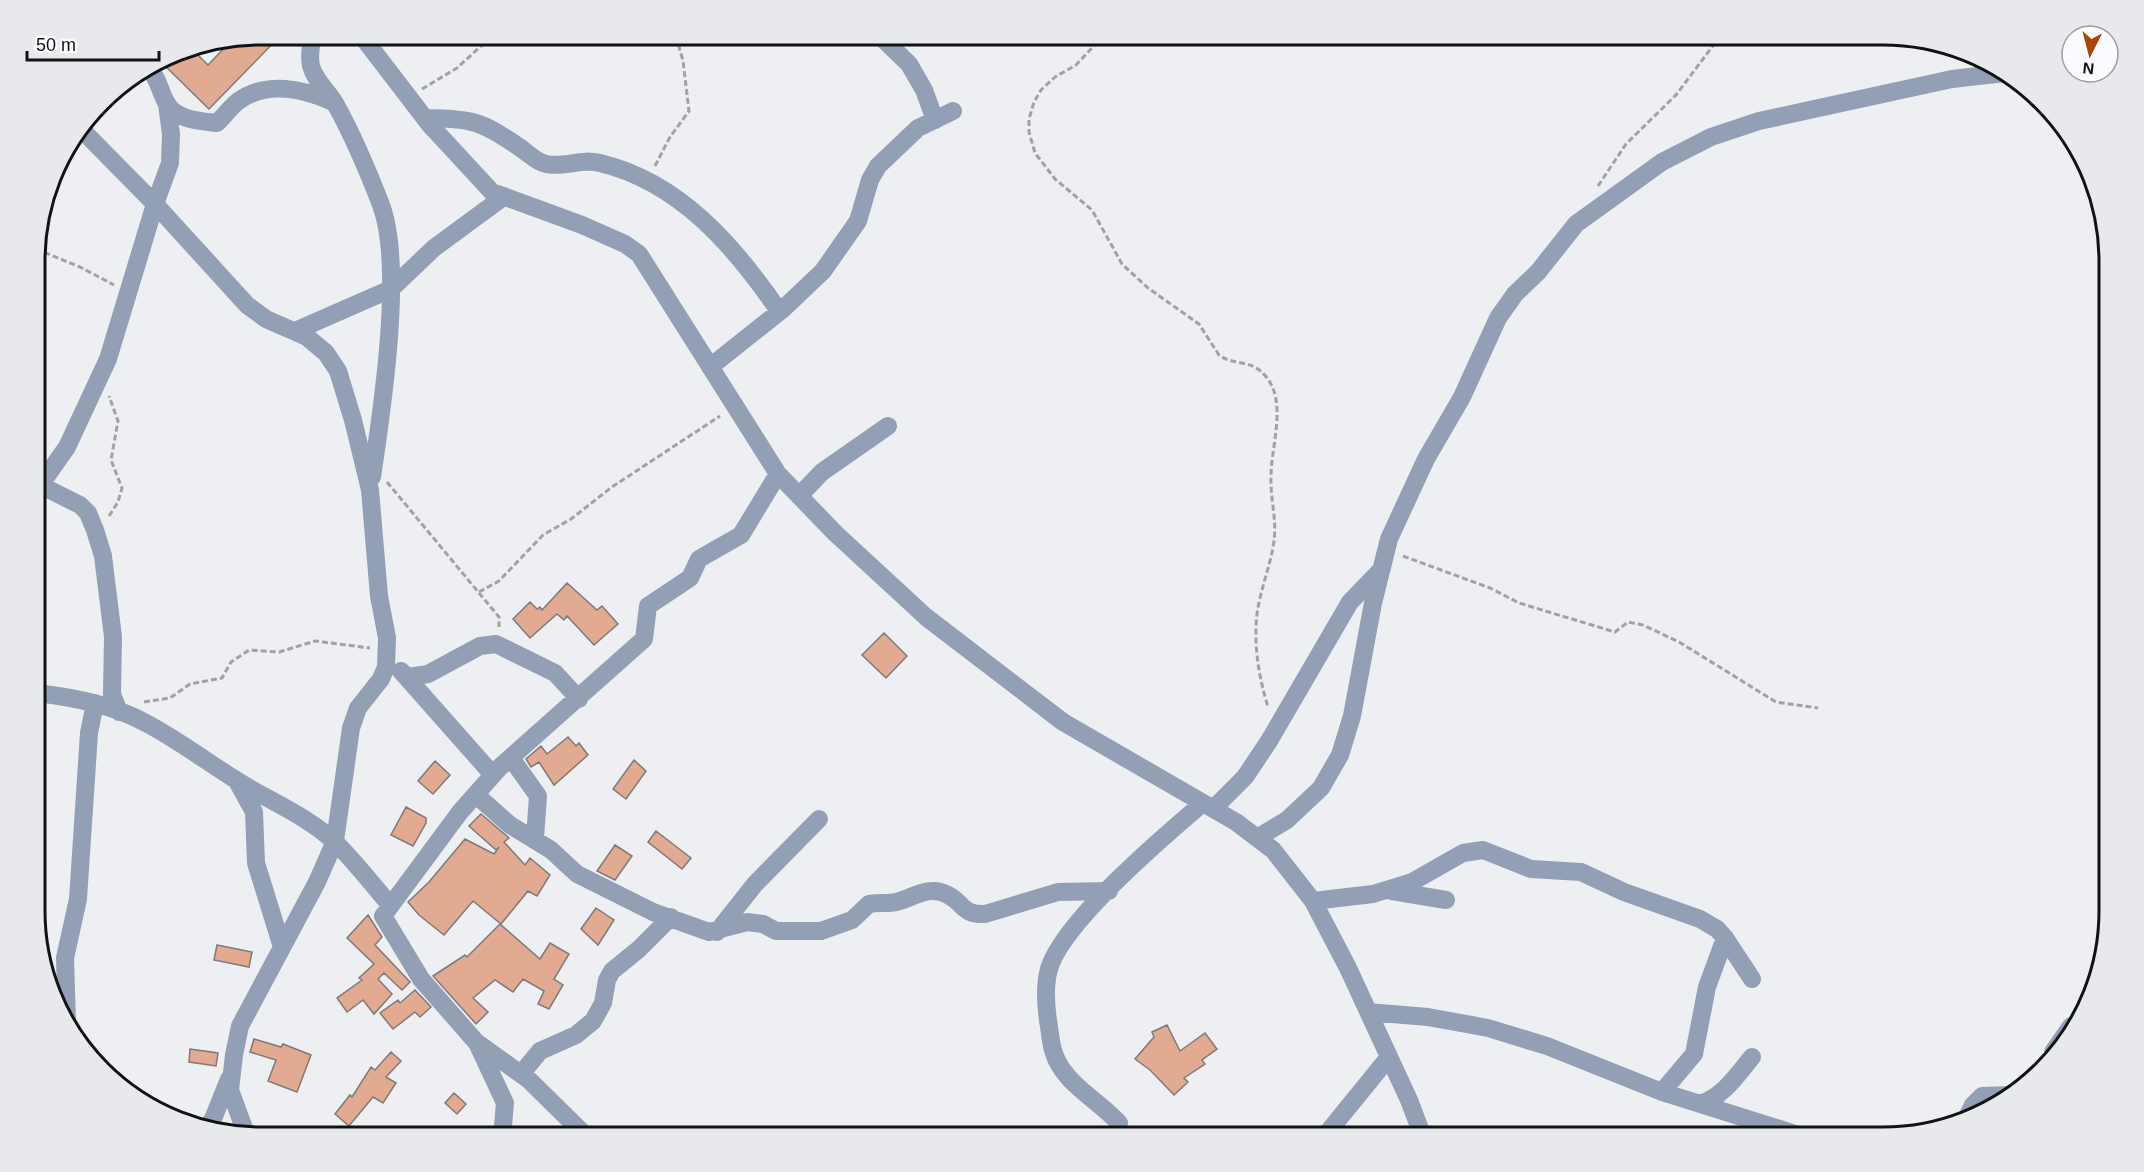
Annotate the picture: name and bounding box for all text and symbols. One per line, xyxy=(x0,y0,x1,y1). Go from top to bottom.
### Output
scale bar xyxy=(27,24,159,62)
north arrow xyxy=(2060,24,2120,84)
text: 50 m xyxy=(36,35,76,55)
text: N xyxy=(2082,59,2095,77)

